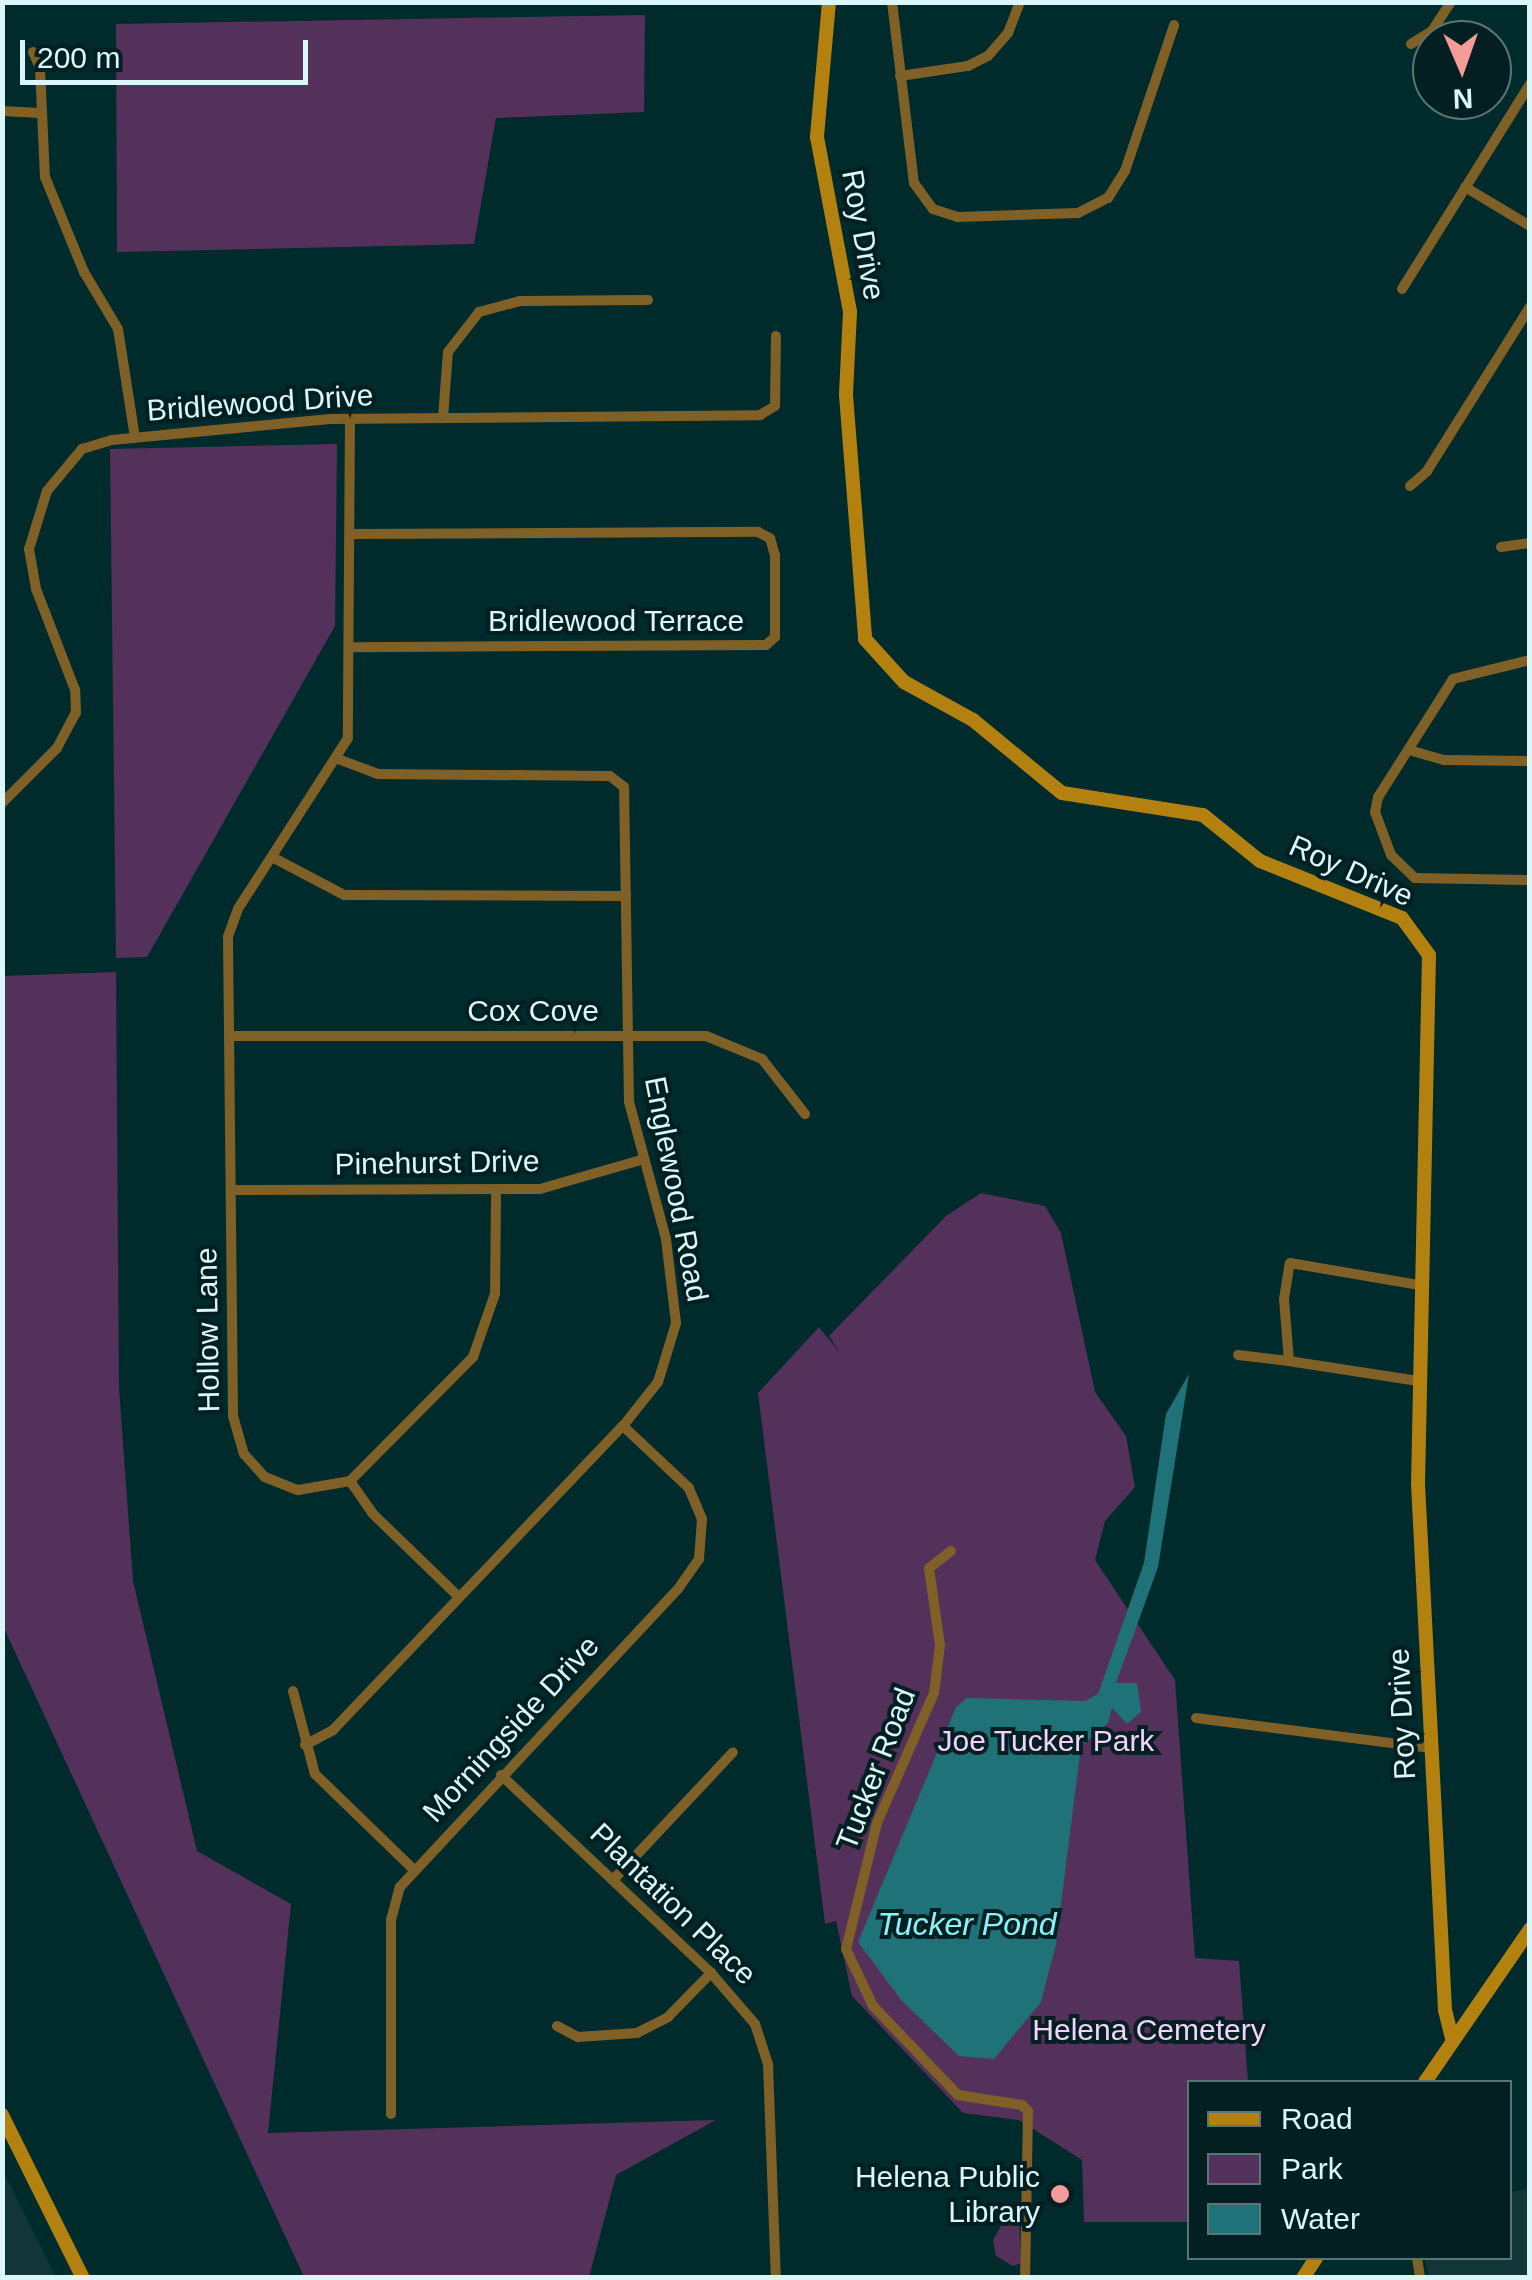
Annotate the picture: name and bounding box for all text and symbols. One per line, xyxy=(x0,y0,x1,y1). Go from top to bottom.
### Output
scale bar xyxy=(25,20,312,82)
north arrow xyxy=(1412,20,1512,120)
text: 200 m xyxy=(37,41,120,74)
text: N xyxy=(1452,83,1474,114)
street label: Roy Drive xyxy=(834,167,892,303)
street label: Bridlewood Drive xyxy=(146,377,374,429)
street label: Bridlewood Terrace xyxy=(488,603,744,639)
street label: Roy Drive xyxy=(1284,828,1418,914)
street label: Cox Cove xyxy=(467,993,599,1029)
street label: Englewood Road xyxy=(637,1073,715,1305)
street label: Pinehurst Drive xyxy=(334,1143,540,1183)
street label: Hollow Lane xyxy=(189,1247,227,1413)
street label: Morningside Drive xyxy=(415,1628,607,1830)
street label: Roy Drive xyxy=(1381,1647,1423,1781)
street label: Tucker Road xyxy=(829,1683,923,1855)
park label: Joe Tucker Park xyxy=(937,1723,1155,1759)
street label: Plantation Place xyxy=(583,1816,763,1992)
water label: Tucker Pond xyxy=(877,1905,1057,1943)
park label: Helena Cemetery xyxy=(1032,2012,1266,2048)
legend xyxy=(1187,2080,1512,2260)
text: Road xyxy=(1281,2102,1353,2135)
text: Park xyxy=(1281,2152,1343,2185)
place label: Helena Public Library xyxy=(855,2159,1040,2230)
marker: Helena Public Library xyxy=(1049,2183,1071,2205)
text: Water xyxy=(1281,2202,1360,2235)

